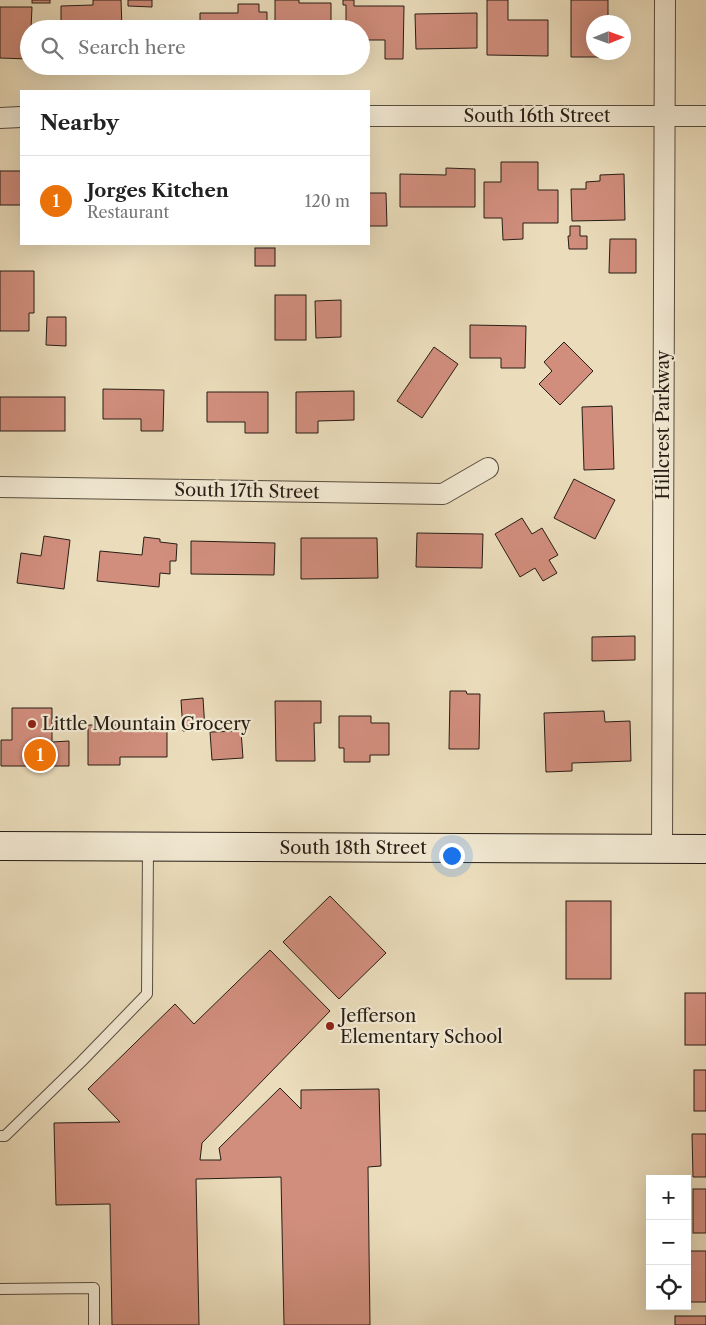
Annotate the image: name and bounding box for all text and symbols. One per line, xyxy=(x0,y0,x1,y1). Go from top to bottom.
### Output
north arrow xyxy=(586,15,631,60)
search box xyxy=(20,20,370,75)
icon: search xyxy=(38,34,66,62)
text: Search here xyxy=(78,36,186,59)
street label: South 16th Street xyxy=(464,105,611,127)
text: Nearby xyxy=(40,110,119,135)
text: Jorges Kitchen xyxy=(87,179,229,202)
text: 1 xyxy=(52,191,60,211)
text: 120 m xyxy=(305,191,350,211)
text: Restaurant xyxy=(87,202,169,222)
street label: Hillcrest Parkway xyxy=(652,349,674,500)
street label: South 17th Street xyxy=(174,479,320,503)
place label: Little Mountain Grocery xyxy=(42,713,252,735)
marker: Little Mountain Grocery xyxy=(26,718,38,730)
pin: 1 xyxy=(24,736,56,774)
street label: South 18th Street xyxy=(279,837,427,859)
your location xyxy=(439,843,465,869)
place label: Jefferson Elementary School xyxy=(337,1005,503,1048)
marker: Jefferson Elementary School xyxy=(324,1020,336,1032)
map controls xyxy=(646,1175,691,1310)
button: + xyxy=(646,1175,691,1220)
button: − xyxy=(646,1220,691,1265)
button: locate xyxy=(646,1265,691,1310)

